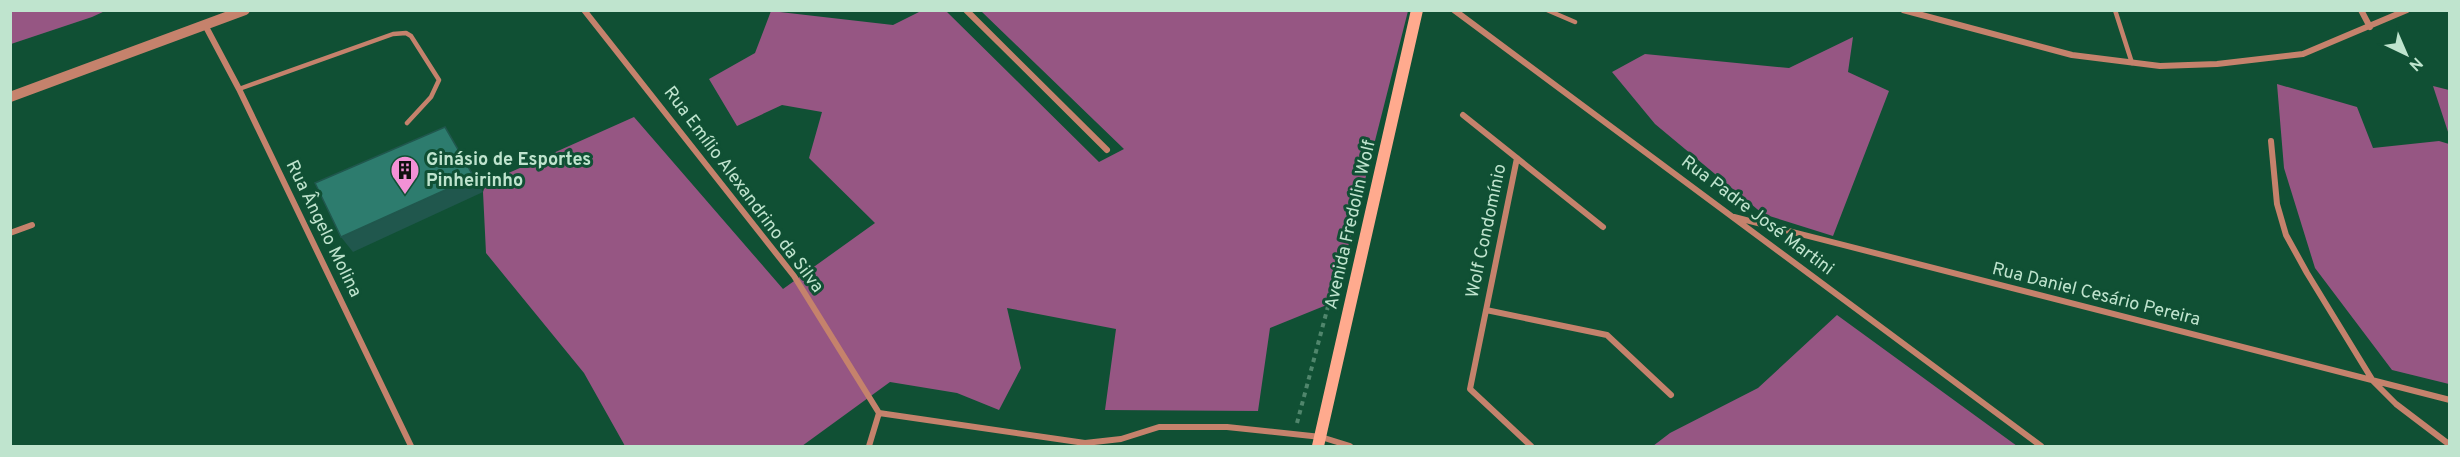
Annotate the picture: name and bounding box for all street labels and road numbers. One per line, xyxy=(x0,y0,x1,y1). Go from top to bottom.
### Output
street label: Rua Emílio Alexandrino da Silva xyxy=(658,82,828,298)
street label: Avenida Fredolin Wolf xyxy=(1320,138,1382,312)
street label: Rua Padre José Martini xyxy=(1676,151,1838,281)
street label: Rua Ângelo Molina xyxy=(280,156,368,301)
street label: Wolf Condomínio xyxy=(1462,162,1512,300)
street label: Rua Daniel Cesário Pereira xyxy=(1990,258,2202,332)

